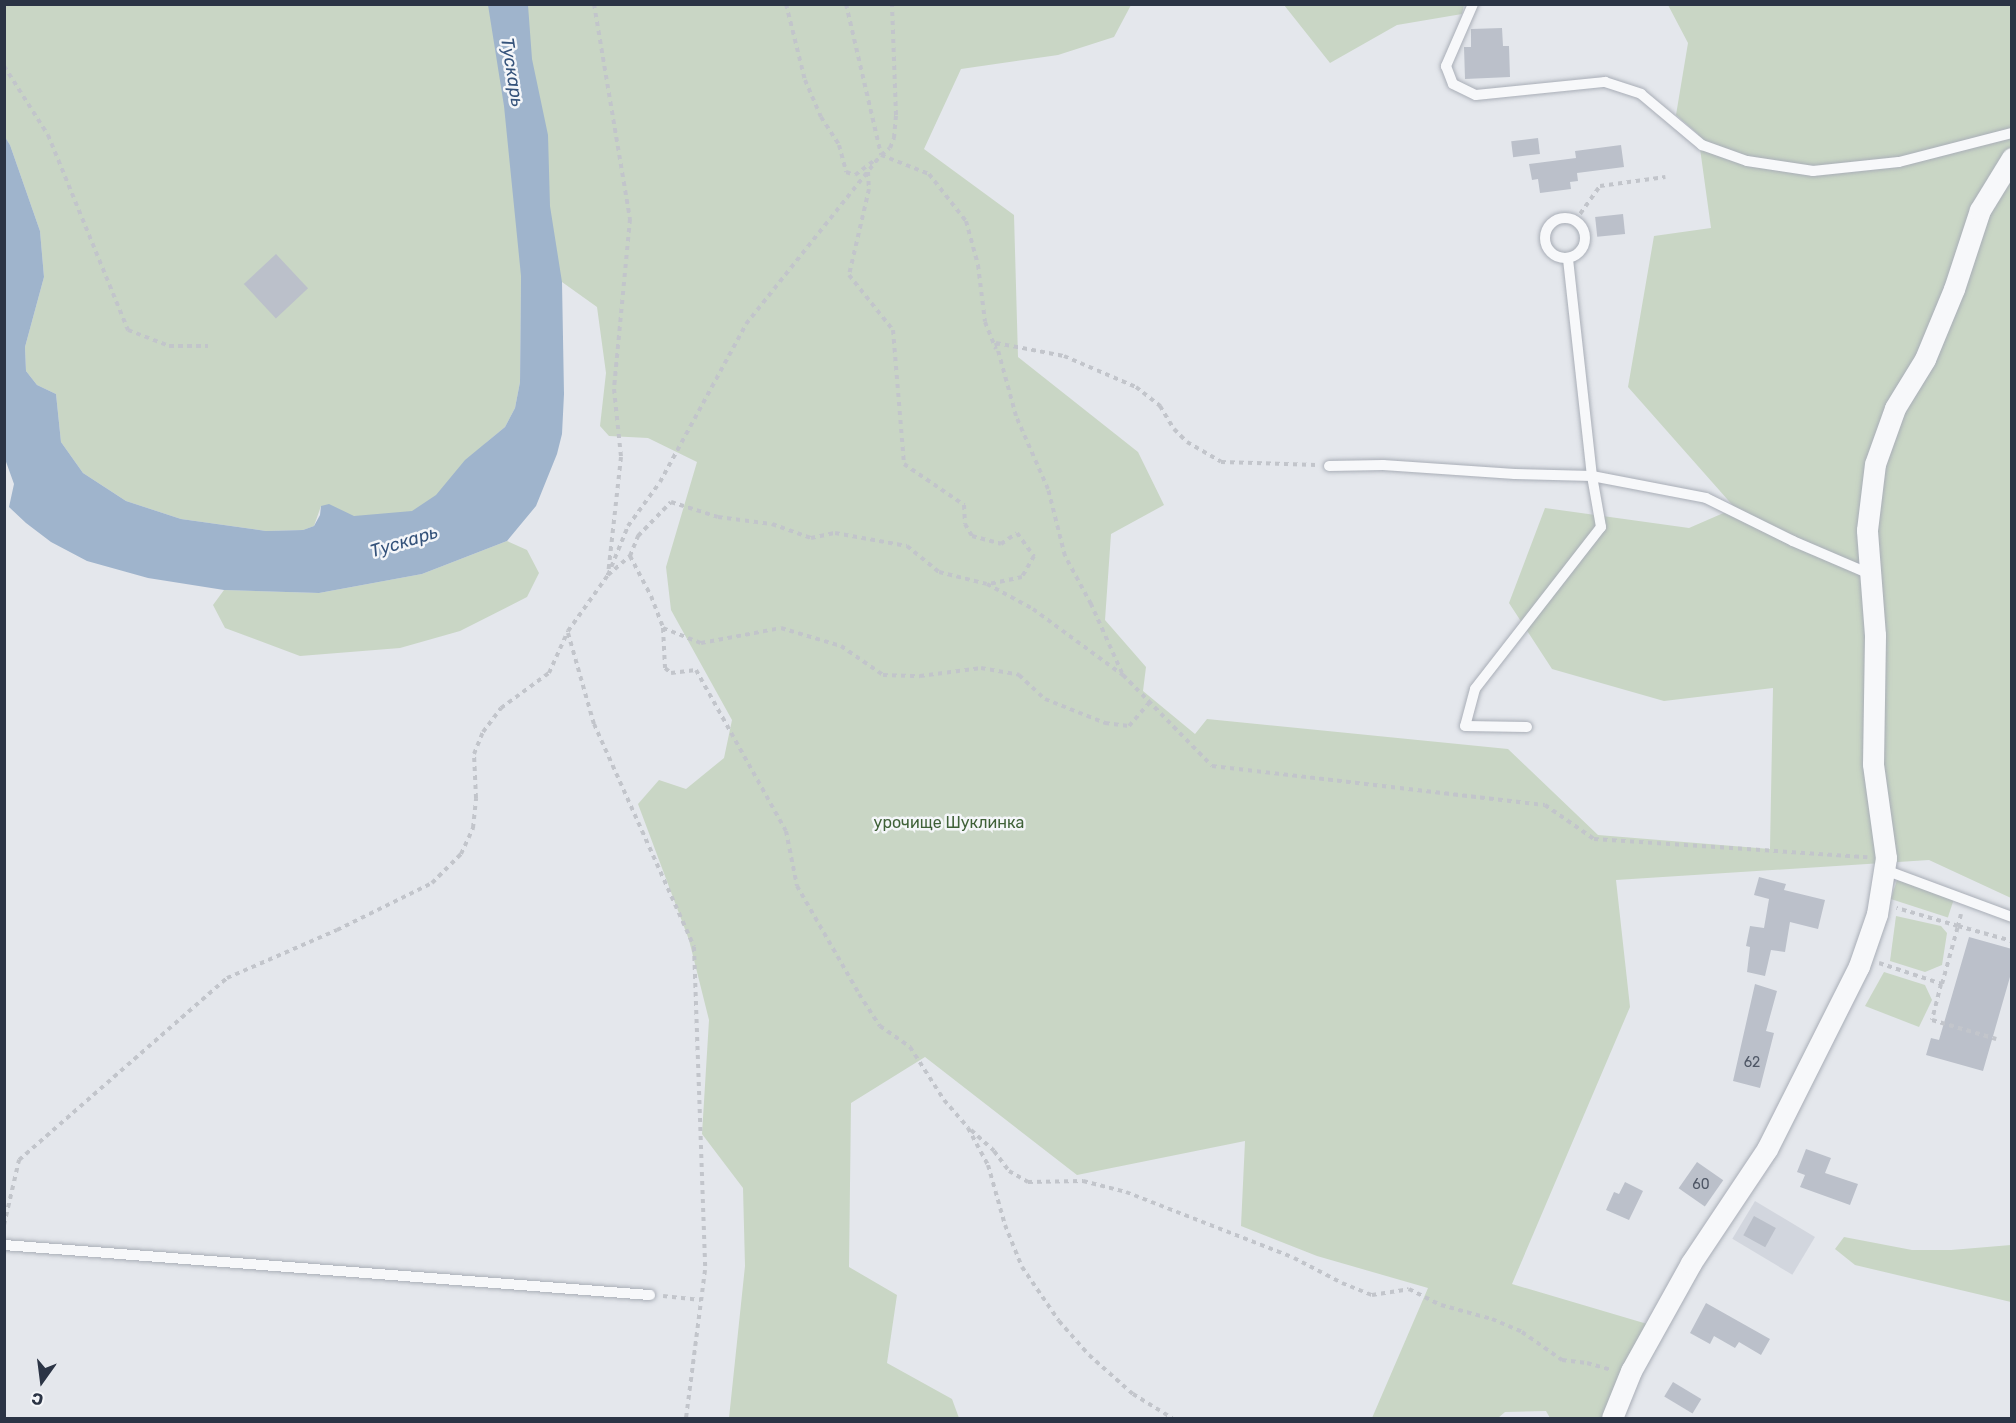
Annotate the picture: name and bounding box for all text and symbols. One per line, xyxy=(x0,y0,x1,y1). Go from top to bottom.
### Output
water label: Тускарь xyxy=(496,36,528,108)
water label: Тускарь xyxy=(368,521,440,563)
park label: урочище Шуклинка xyxy=(874,813,1024,833)
house number: 62 xyxy=(1744,1055,1760,1071)
house number: 60 xyxy=(1692,1177,1710,1193)
north arrow xyxy=(12,1351,72,1411)
text: С xyxy=(30,1388,45,1410)

